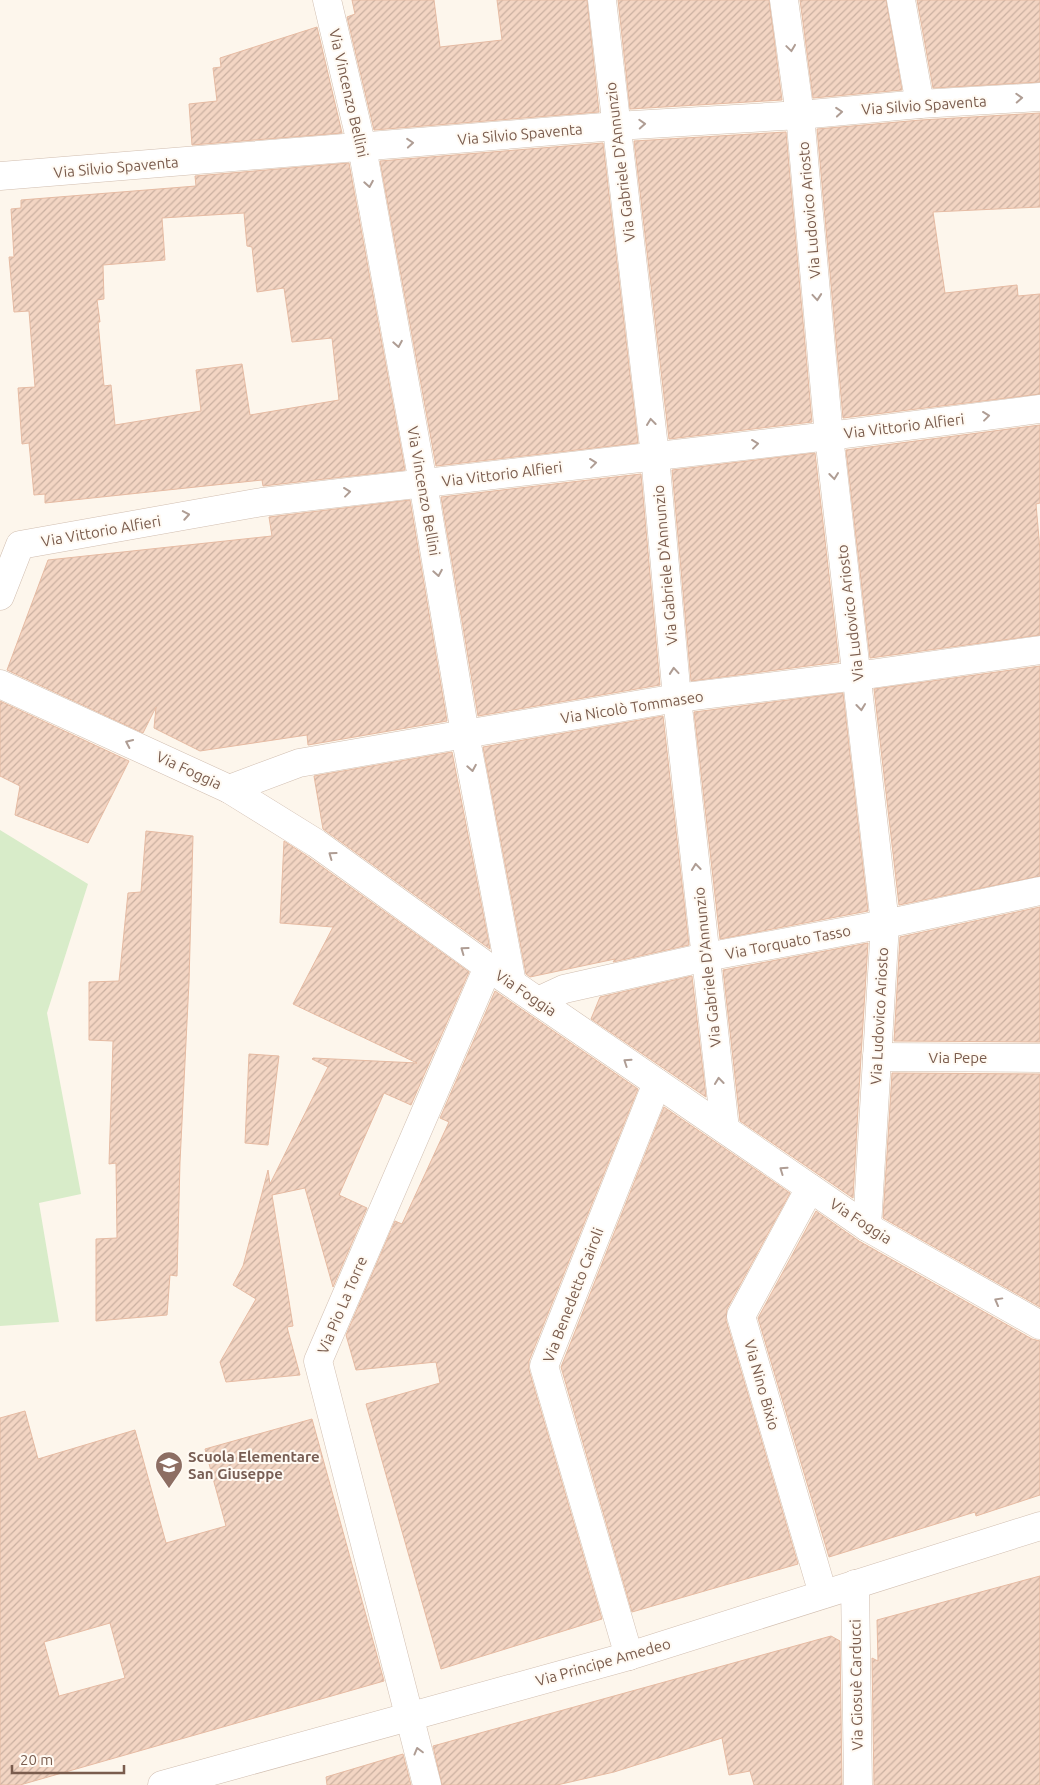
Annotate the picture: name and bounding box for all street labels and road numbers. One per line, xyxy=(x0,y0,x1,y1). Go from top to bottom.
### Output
street label: Via Vincenzo Bellini xyxy=(326,27,372,159)
street label: Via Gabriele D'Annunzio xyxy=(602,81,638,243)
street label: Via Silvio Spaventa xyxy=(861,92,987,118)
street label: Via Silvio Spaventa xyxy=(457,120,583,148)
street label: Via Ludovico Ariosto xyxy=(795,141,823,279)
street label: Via Silvio Spaventa xyxy=(53,153,179,181)
street label: Via Vittorio Alfieri xyxy=(843,410,965,442)
street label: Via Vincenzo Bellini xyxy=(404,425,444,557)
street label: Via Vittorio Alfieri xyxy=(441,458,563,490)
street label: Via Gabriele D'Annunzio xyxy=(650,484,680,646)
street label: Via Vittorio Alfieri xyxy=(40,512,162,550)
street label: Via Ludovico Ariosto xyxy=(833,544,867,682)
street label: Via Nicolò Tommaseo xyxy=(559,687,705,727)
street label: Via Foggia xyxy=(154,747,224,793)
street label: Via Gabriele D'Annunzio xyxy=(690,886,724,1048)
street label: Via Torquato Tasso xyxy=(724,922,852,962)
street label: Via Ludovico Ariosto xyxy=(867,947,891,1085)
street label: Via Foggia xyxy=(492,966,560,1020)
street label: Via Pepe xyxy=(929,1049,987,1066)
street label: Via Foggia xyxy=(827,1195,895,1247)
street label: Via Benedetto Cairoli xyxy=(539,1225,607,1365)
street label: Via Pio La Torre xyxy=(314,1254,370,1356)
street label: Via Nino Bixio xyxy=(741,1338,783,1432)
street label: Via Giosuè Carducci xyxy=(846,1619,866,1751)
street label: Via Principe Amedeo xyxy=(534,1635,672,1689)

